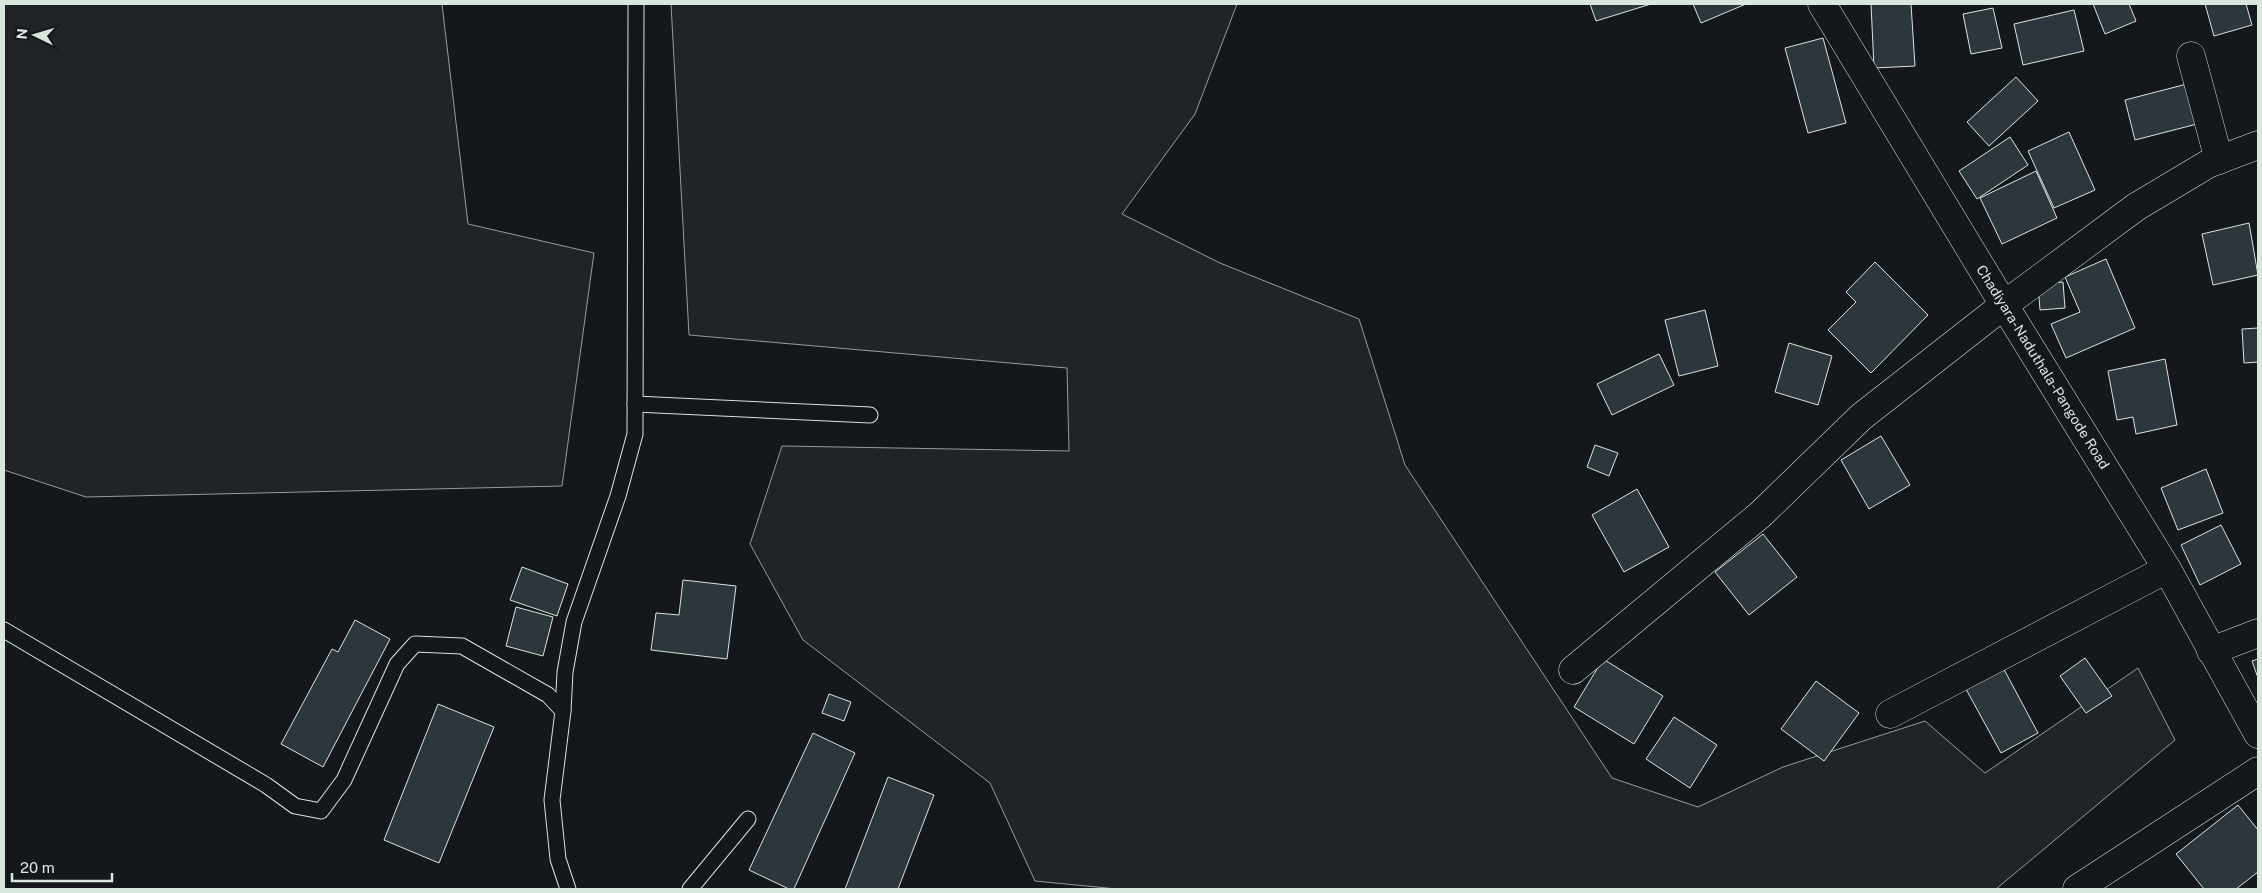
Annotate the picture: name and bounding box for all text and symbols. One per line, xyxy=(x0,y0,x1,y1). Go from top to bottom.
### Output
north arrow xyxy=(10,10,60,60)
text: N xyxy=(14,28,30,40)
street label: Chadiyara-Naduthala-Pangode Road xyxy=(1973,262,2113,472)
scale bar xyxy=(12,850,112,882)
text: 20 m xyxy=(20,859,55,876)

